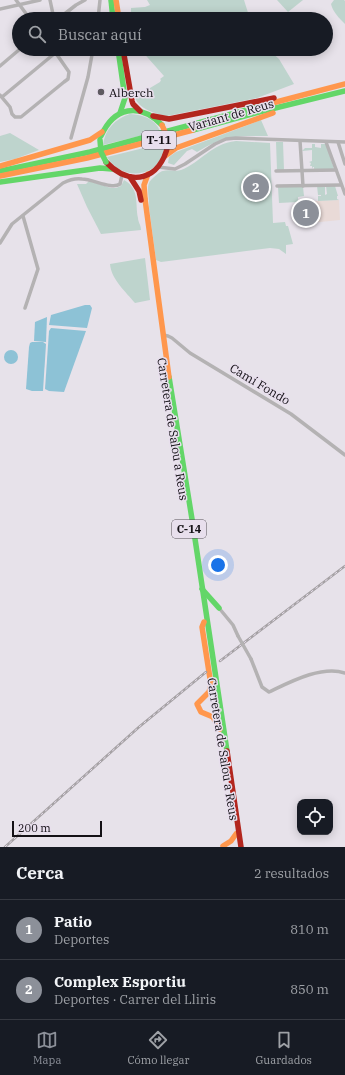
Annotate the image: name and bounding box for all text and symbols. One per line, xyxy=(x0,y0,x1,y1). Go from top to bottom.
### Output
search box xyxy=(12,12,333,56)
icon: search xyxy=(26,23,48,45)
text: Buscar aquí xyxy=(58,25,142,44)
place label: Alberch xyxy=(109,85,154,100)
marker: Alberch xyxy=(96,87,106,97)
street label: Variant de Reus xyxy=(187,96,276,134)
road number: T-11 xyxy=(142,131,176,149)
pin: 2 xyxy=(243,172,269,202)
pin: 1 xyxy=(293,198,319,228)
street label: Carretera de Salou a Reus xyxy=(154,357,192,502)
street label: Camí Fondo xyxy=(227,360,293,408)
road number: C-14 xyxy=(172,520,206,538)
your location xyxy=(208,555,228,575)
street label: Carretera de Salou a Reus xyxy=(204,677,242,822)
map controls xyxy=(297,799,333,835)
button: locate xyxy=(297,799,333,835)
scale bar xyxy=(12,819,102,838)
text: 200 m xyxy=(18,821,51,835)
text: Cerca xyxy=(16,862,64,884)
text: 2 resultados xyxy=(254,865,329,882)
text: Patio xyxy=(54,912,92,931)
text: 1 xyxy=(25,921,33,938)
text: 810 m xyxy=(290,921,329,938)
text: Deportes xyxy=(54,931,109,948)
text: Complex Esportiu xyxy=(54,972,186,991)
text: 2 xyxy=(25,981,33,998)
text: 850 m xyxy=(290,981,329,998)
text: Deportes · Carrer del Lliris xyxy=(54,991,216,1008)
tab: Mapa xyxy=(33,1029,61,1067)
tab: Cómo llegar xyxy=(128,1029,189,1067)
tab: Guardados xyxy=(255,1029,312,1067)

